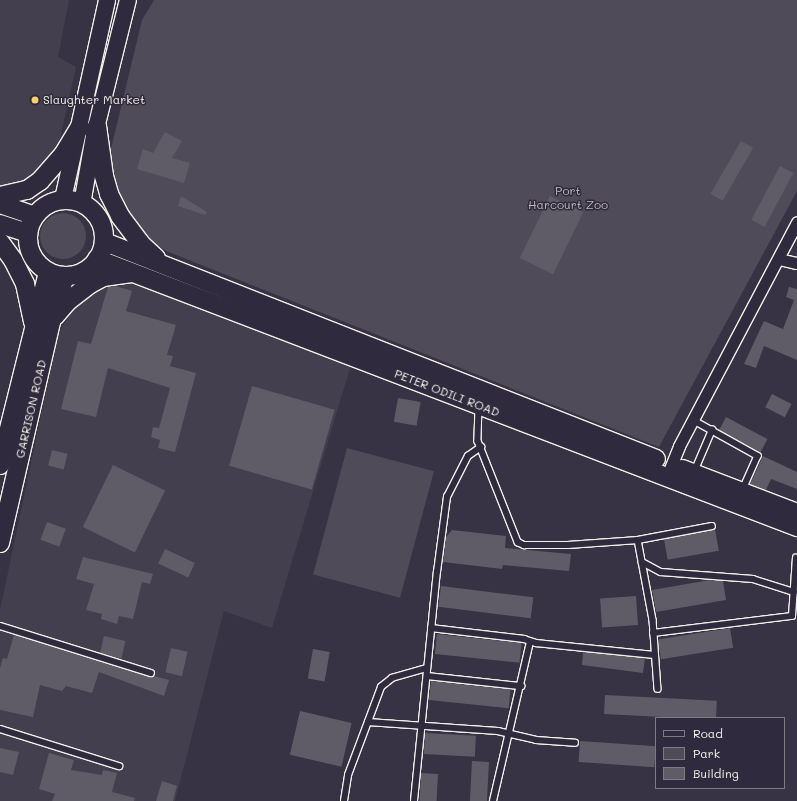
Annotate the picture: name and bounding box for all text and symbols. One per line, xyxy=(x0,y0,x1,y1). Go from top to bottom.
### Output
place label: Slaughter Market xyxy=(43,93,145,107)
marker: Slaughter Market xyxy=(30,95,40,105)
park label: Port Harcourt Zoo xyxy=(528,184,608,212)
street label: GARRISON ROAD xyxy=(13,358,49,460)
street label: PETER ODILI ROAD xyxy=(392,366,502,420)
legend xyxy=(655,717,785,789)
text: Road xyxy=(693,725,723,741)
text: Park xyxy=(693,745,720,761)
text: Building xyxy=(693,765,739,781)

